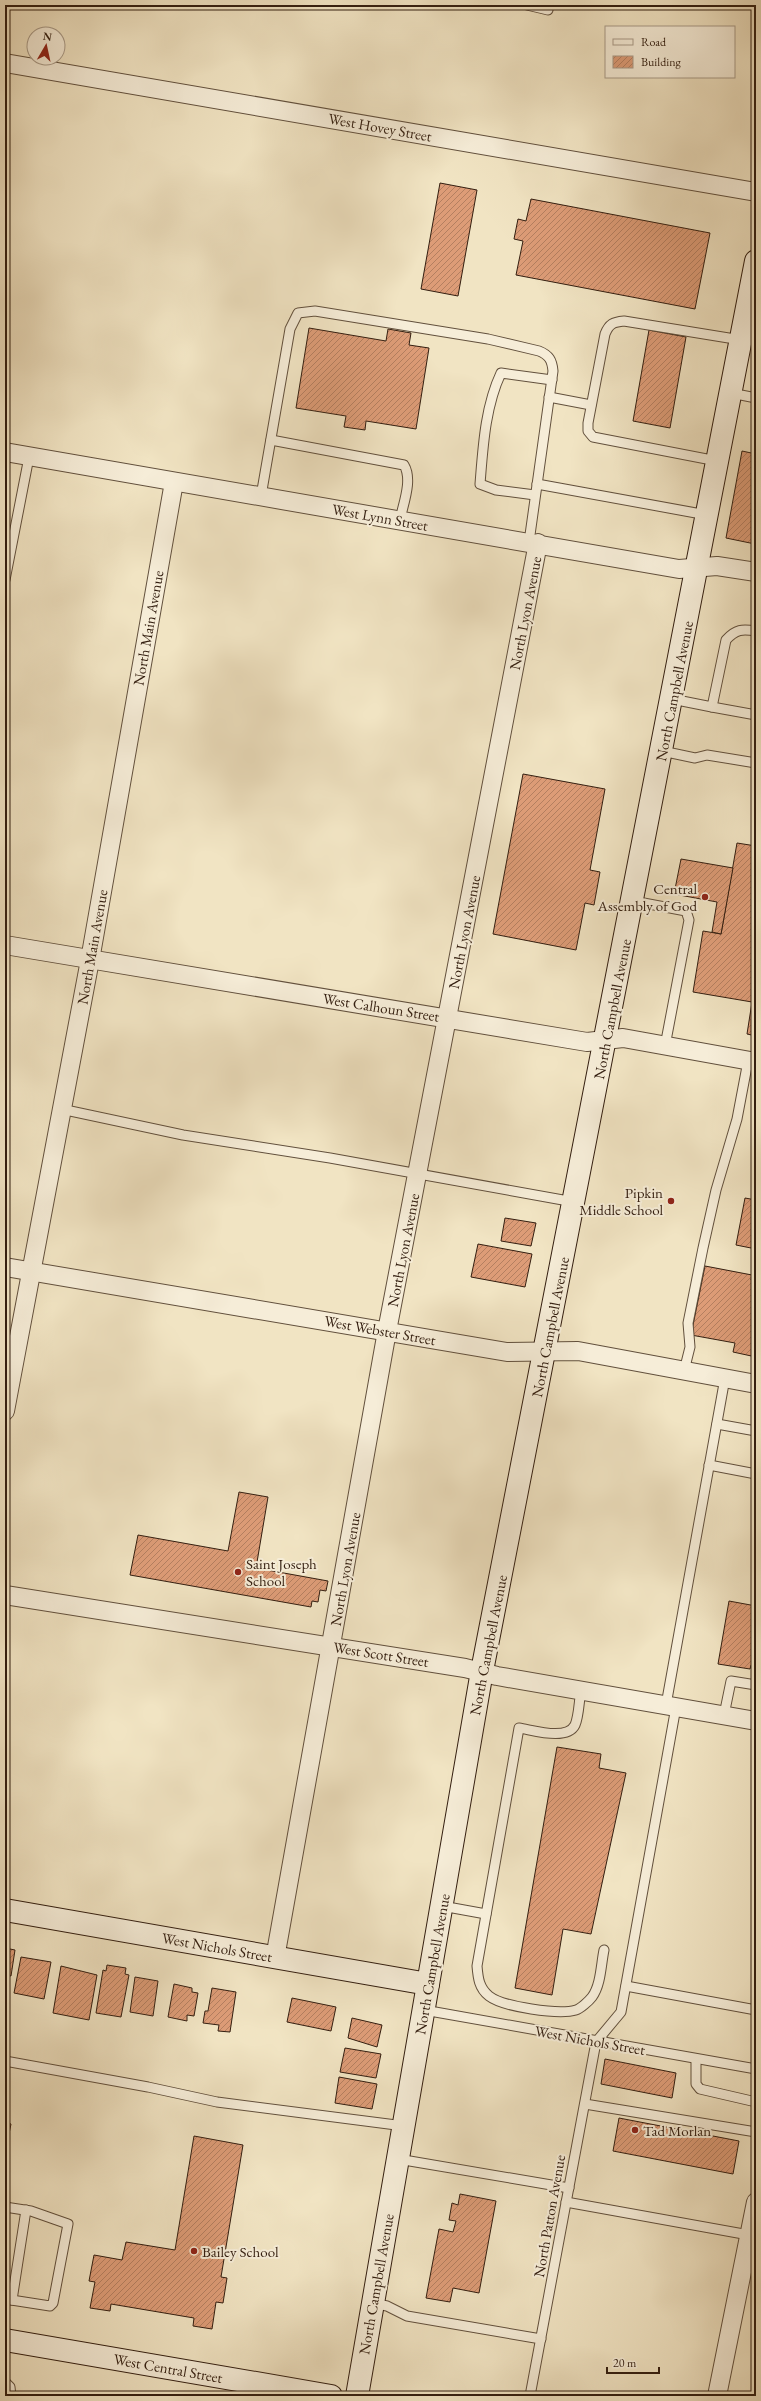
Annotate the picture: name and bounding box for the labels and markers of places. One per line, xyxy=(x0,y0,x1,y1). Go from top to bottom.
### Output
place label: Central Assembly of God xyxy=(597,879,697,915)
marker: Central Assembly of God xyxy=(700,892,710,902)
place label: Pipkin Middle School xyxy=(579,1183,663,1219)
marker: Pipkin Middle School xyxy=(666,1196,676,1206)
place label: Saint Joseph School xyxy=(246,1554,317,1590)
marker: Saint Joseph School xyxy=(233,1567,243,1577)
place label: Tad Morlan xyxy=(643,2121,711,2140)
marker: Tad Morlan xyxy=(630,2125,640,2135)
place label: Bailey School xyxy=(202,2242,279,2261)
marker: Bailey School xyxy=(189,2246,199,2256)

